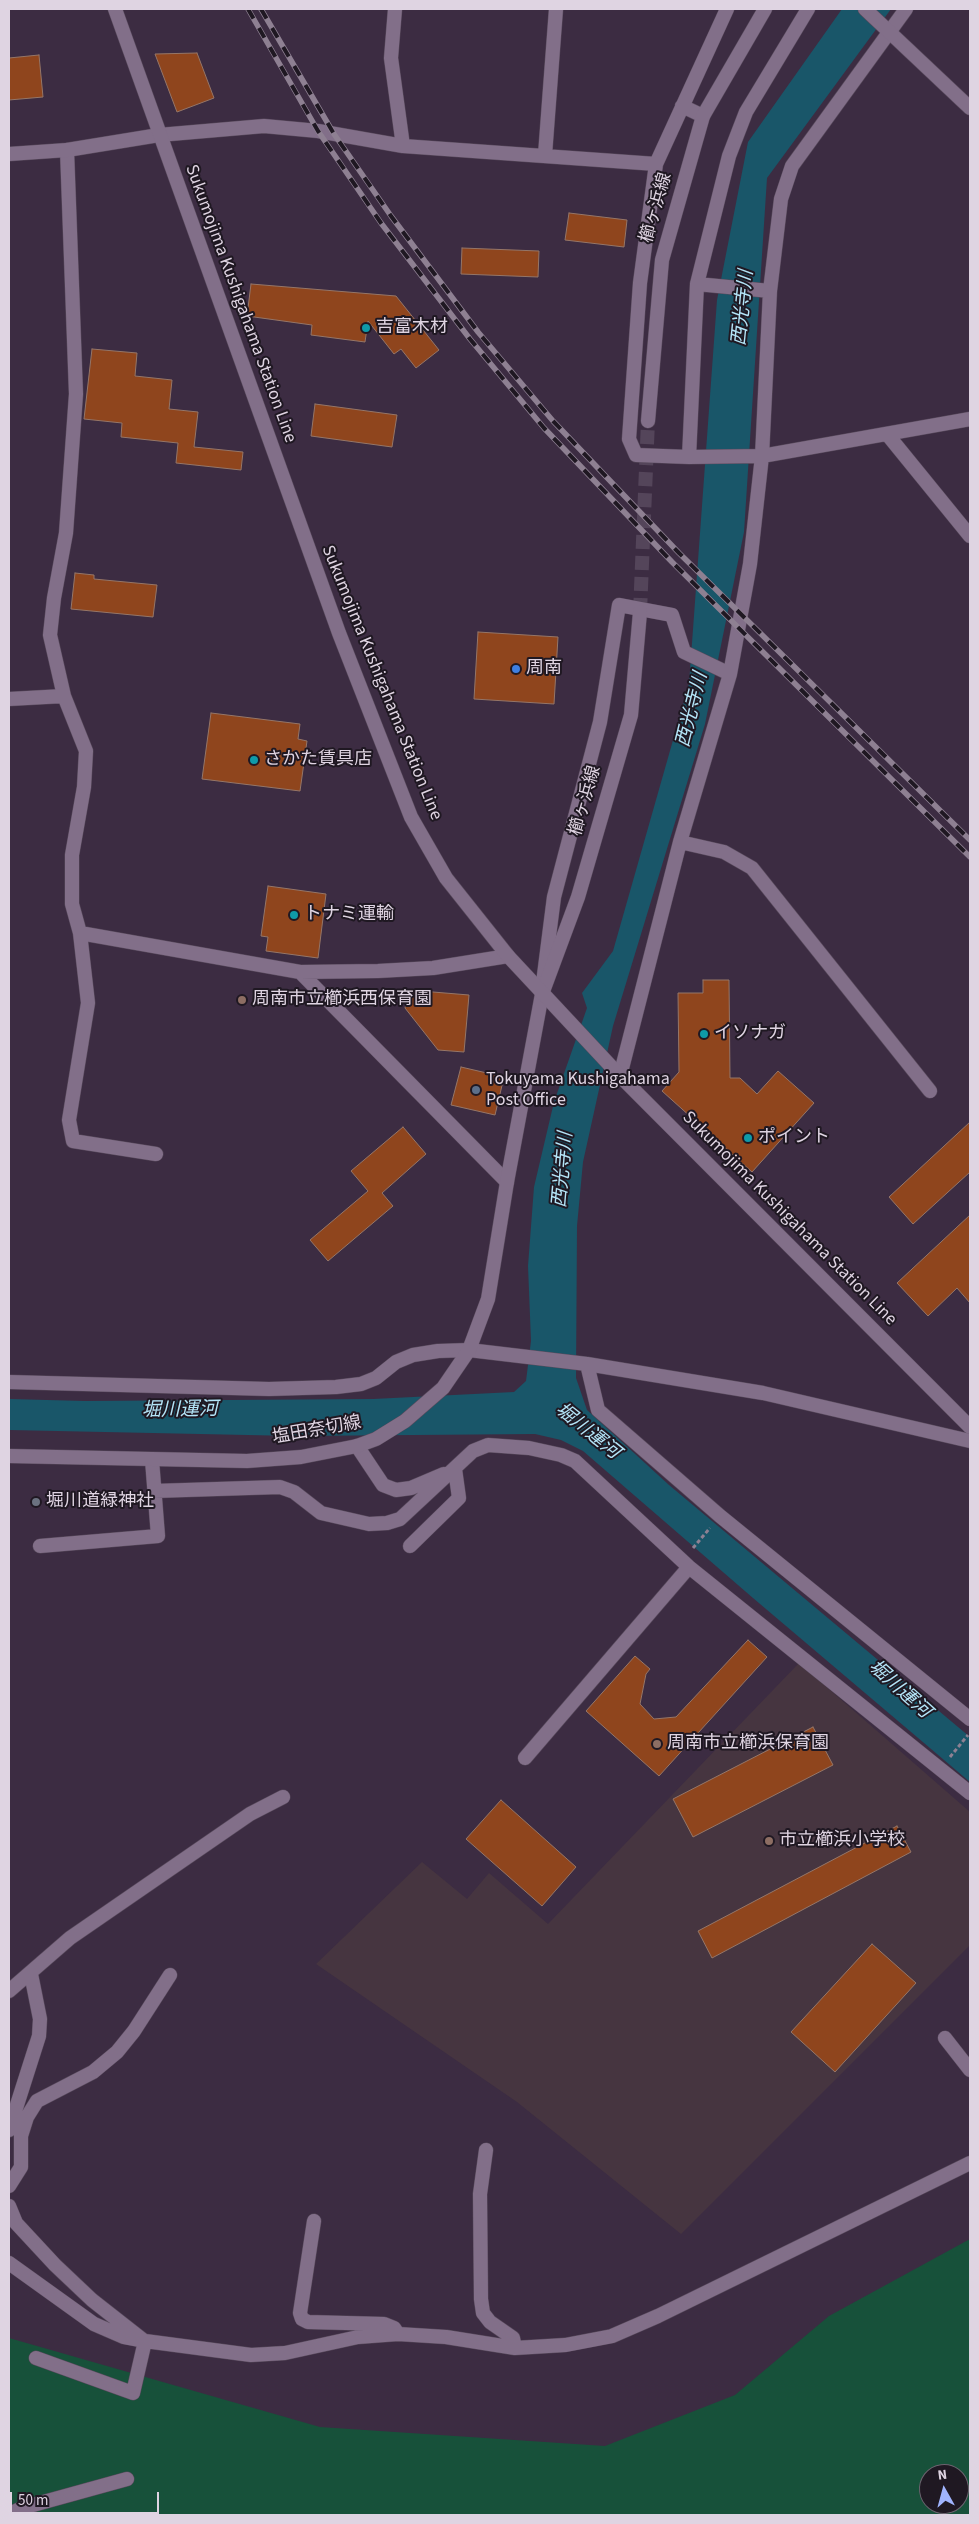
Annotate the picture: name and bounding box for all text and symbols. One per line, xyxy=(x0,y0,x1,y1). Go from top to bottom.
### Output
street label: Sukumojima Kushigahama Station Line xyxy=(180,162,300,446)
street label: 櫛ヶ浜線 xyxy=(637,170,677,246)
water label: 西光寺川 xyxy=(729,269,759,347)
place label: 吉富木材 xyxy=(376,317,448,339)
marker: 吉富木材 xyxy=(360,322,372,334)
street label: Sukumojima Kushigahama Station Line xyxy=(316,542,446,824)
place label: 周南 xyxy=(526,658,562,680)
marker: 周南 xyxy=(510,663,522,675)
water label: 西光寺川 xyxy=(673,670,713,750)
place label: さかた賃具店 xyxy=(264,749,372,771)
marker: さかた賃具店 xyxy=(248,754,260,766)
street label: 櫛ヶ浜線 xyxy=(566,763,606,839)
place label: トナミ運輸 xyxy=(304,904,394,926)
marker: トナミ運輸 xyxy=(288,909,300,921)
place label: 周南市立櫛浜西保育園 xyxy=(252,989,432,1011)
marker: 周南市立櫛浜西保育園 xyxy=(236,994,248,1006)
place label: イソナガ xyxy=(714,1023,786,1045)
marker: イソナガ xyxy=(698,1028,710,1040)
place label: Tokuyama Kushigahama Post Office xyxy=(486,1069,670,1112)
marker: Tokuyama Kushigahama Post Office xyxy=(470,1084,482,1096)
street label: Sukumojima Kushigahama Station Line xyxy=(677,1107,901,1331)
place label: ポイント xyxy=(758,1127,830,1149)
water label: 西光寺川 xyxy=(549,1131,579,1209)
marker: ポイント xyxy=(742,1132,754,1144)
water label: 堀川運河 xyxy=(142,1399,218,1423)
water label: 堀川運河 xyxy=(550,1399,624,1465)
street label: 塩田奈切線 xyxy=(271,1413,363,1449)
place label: 堀川道緑神社 xyxy=(46,1491,154,1513)
marker: 堀川道緑神社 xyxy=(30,1496,42,1508)
water label: 堀川運河 xyxy=(863,1656,935,1724)
place label: 周南市立櫛浜保育園 xyxy=(667,1733,829,1755)
marker: 周南市立櫛浜保育園 xyxy=(651,1738,663,1750)
place label: 市立櫛浜小学校 xyxy=(779,1830,905,1852)
marker: 市立櫛浜小学校 xyxy=(763,1835,775,1847)
north arrow xyxy=(919,2464,969,2514)
text: N xyxy=(936,2465,948,2486)
scale bar xyxy=(12,2482,161,2514)
text: 50 m xyxy=(18,2490,48,2511)

